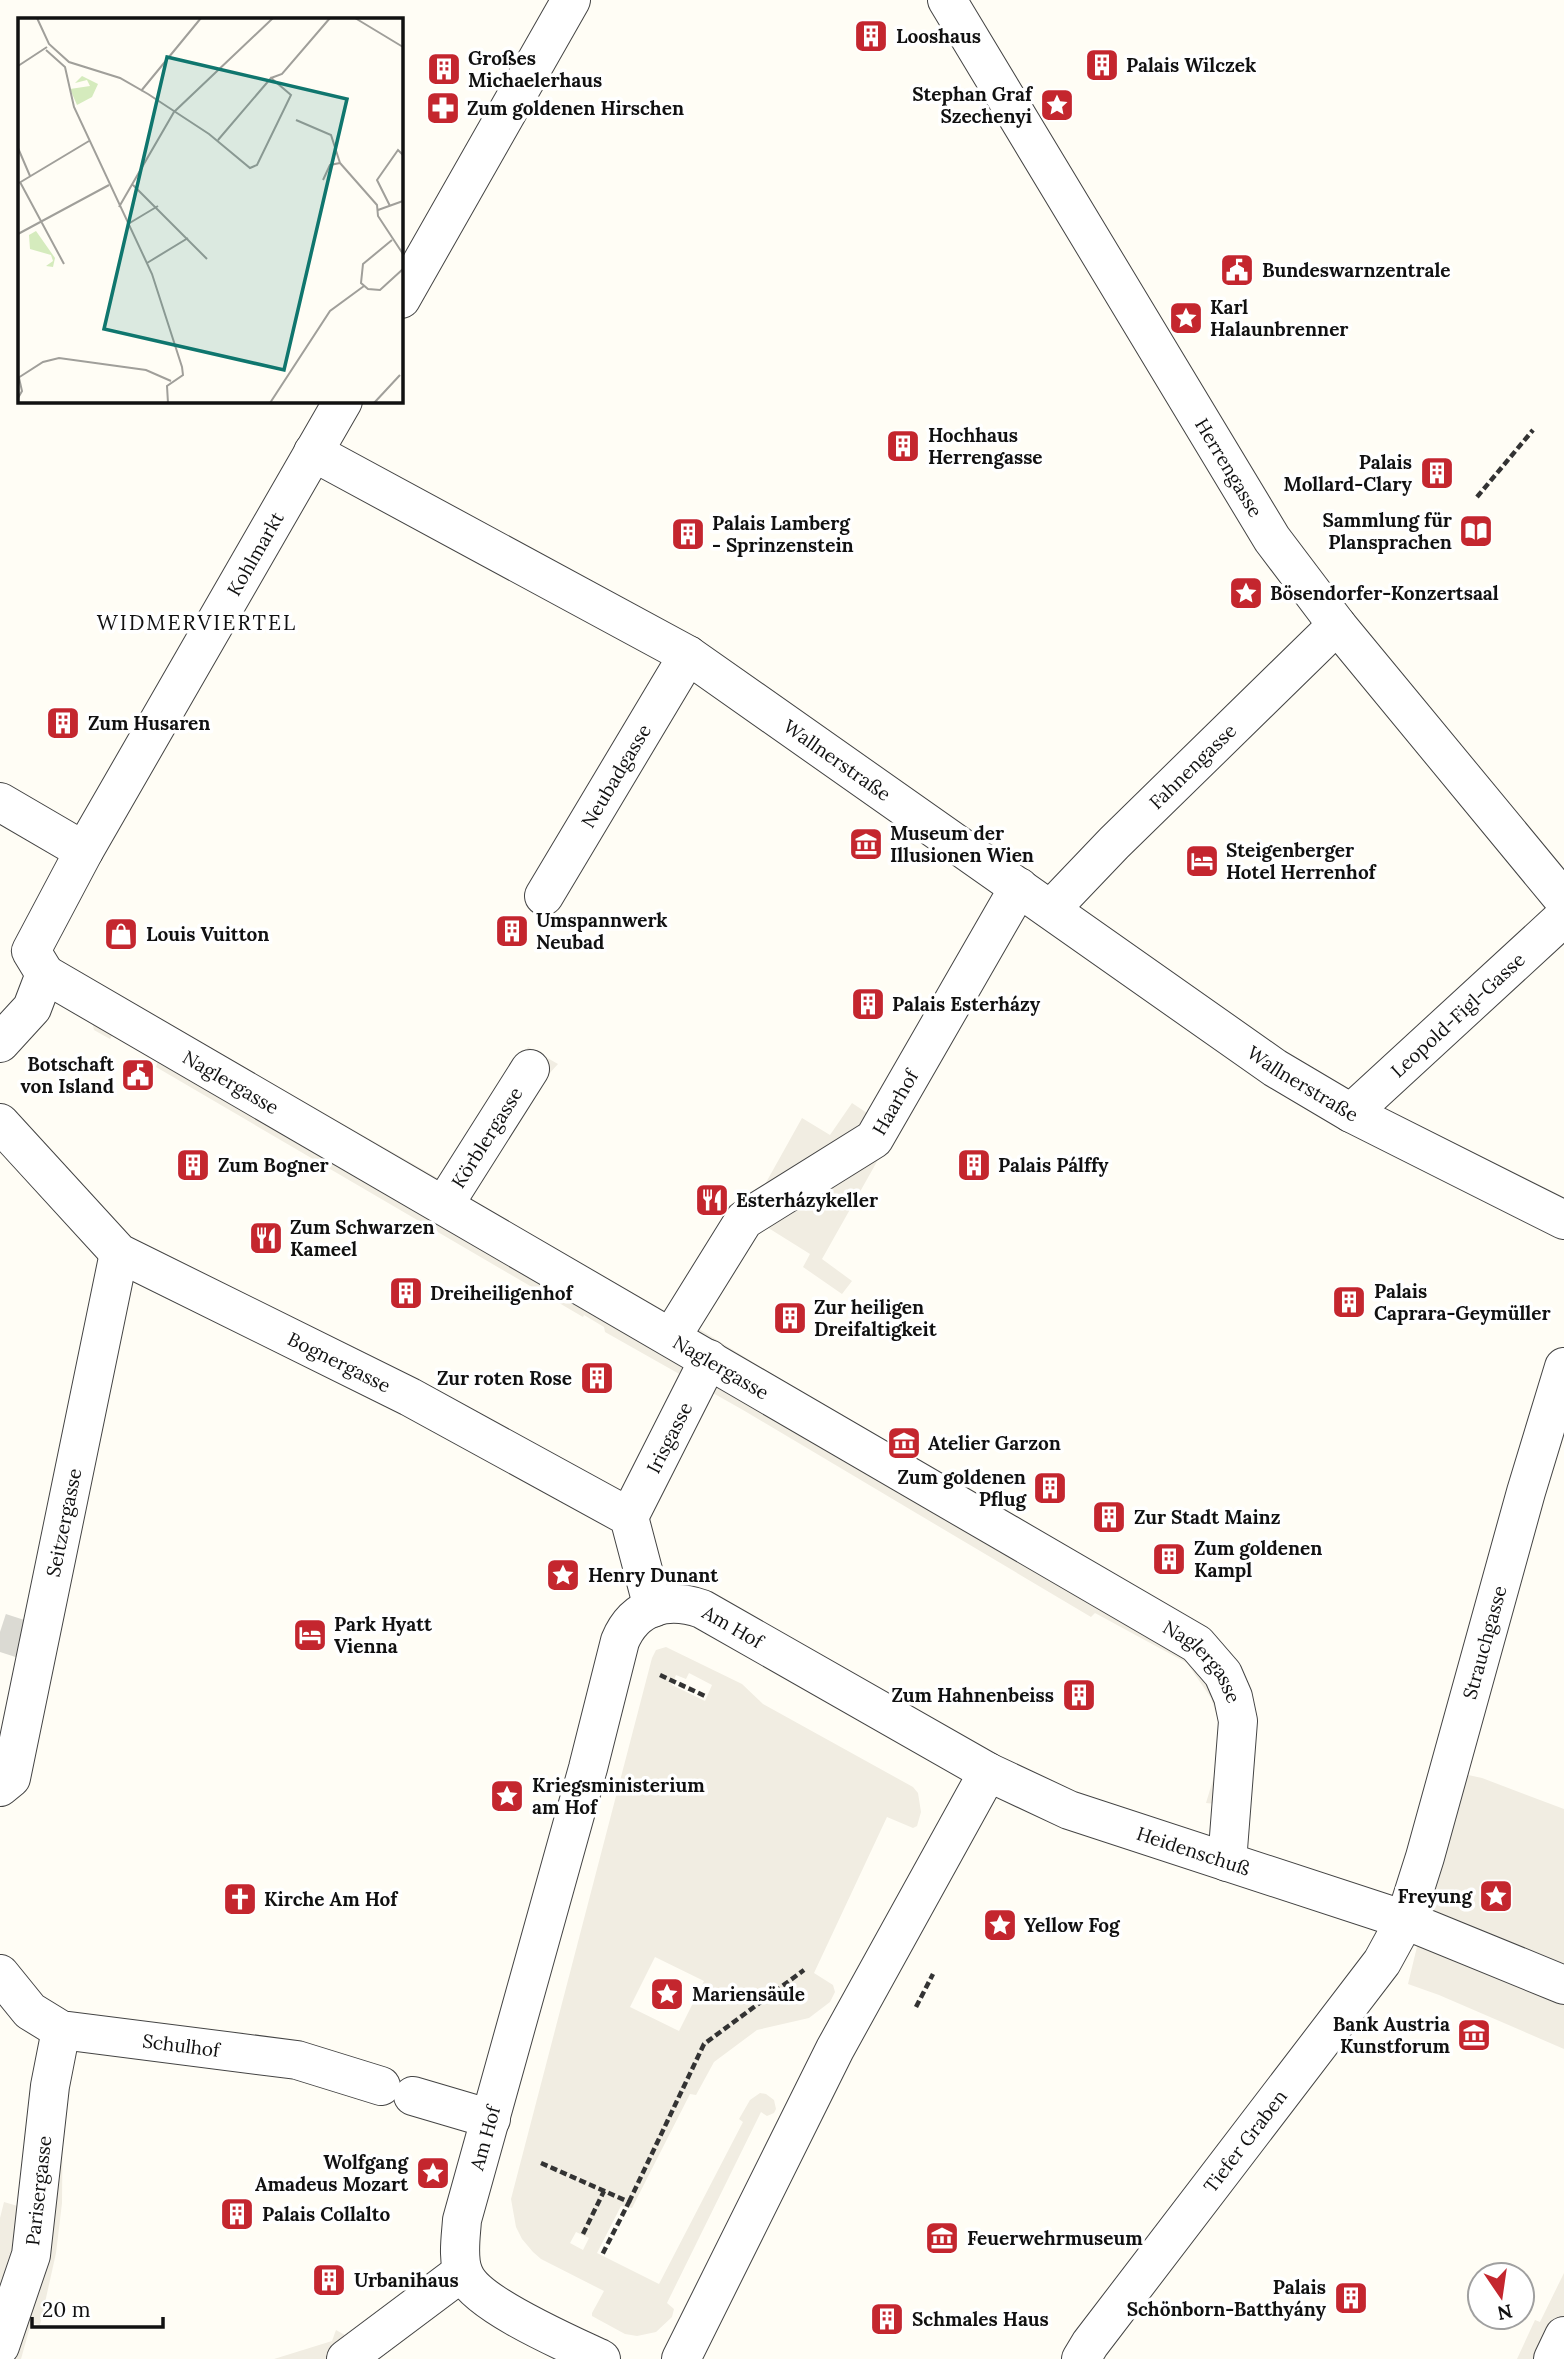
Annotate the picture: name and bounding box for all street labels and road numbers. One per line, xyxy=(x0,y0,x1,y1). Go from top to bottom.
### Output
street label: Herrengasse xyxy=(1190,414,1268,521)
street label: Kohlmarkt xyxy=(222,507,289,600)
street label: Wallnerstraße xyxy=(779,714,896,806)
street label: Fahnengasse xyxy=(1144,718,1241,814)
street label: Neubadgasse xyxy=(576,720,656,832)
street label: Leopold-Figl-Gasse xyxy=(1386,947,1530,1082)
street label: Wallnerstraße xyxy=(1243,1040,1362,1127)
street label: Naglergasse xyxy=(179,1045,283,1119)
street label: Haarhof xyxy=(867,1064,924,1139)
street label: Körblergasse xyxy=(446,1082,528,1192)
street label: Bognergasse xyxy=(284,1326,395,1398)
street label: Naglergasse xyxy=(669,1330,773,1404)
street label: Irisgasse xyxy=(641,1398,697,1477)
street label: Seitzergasse xyxy=(41,1466,86,1579)
street label: Strauchgasse xyxy=(1457,1583,1512,1702)
street label: Am Hof xyxy=(697,1599,769,1654)
street label: Naglergasse xyxy=(1159,1615,1246,1706)
street label: Heidenschuß xyxy=(1134,1821,1253,1880)
street label: Schulhof xyxy=(141,2028,223,2062)
street label: Tiefer Graben xyxy=(1198,2085,1292,2197)
street label: Am Hof xyxy=(464,2102,506,2174)
street label: Parisergasse xyxy=(20,2134,56,2247)

